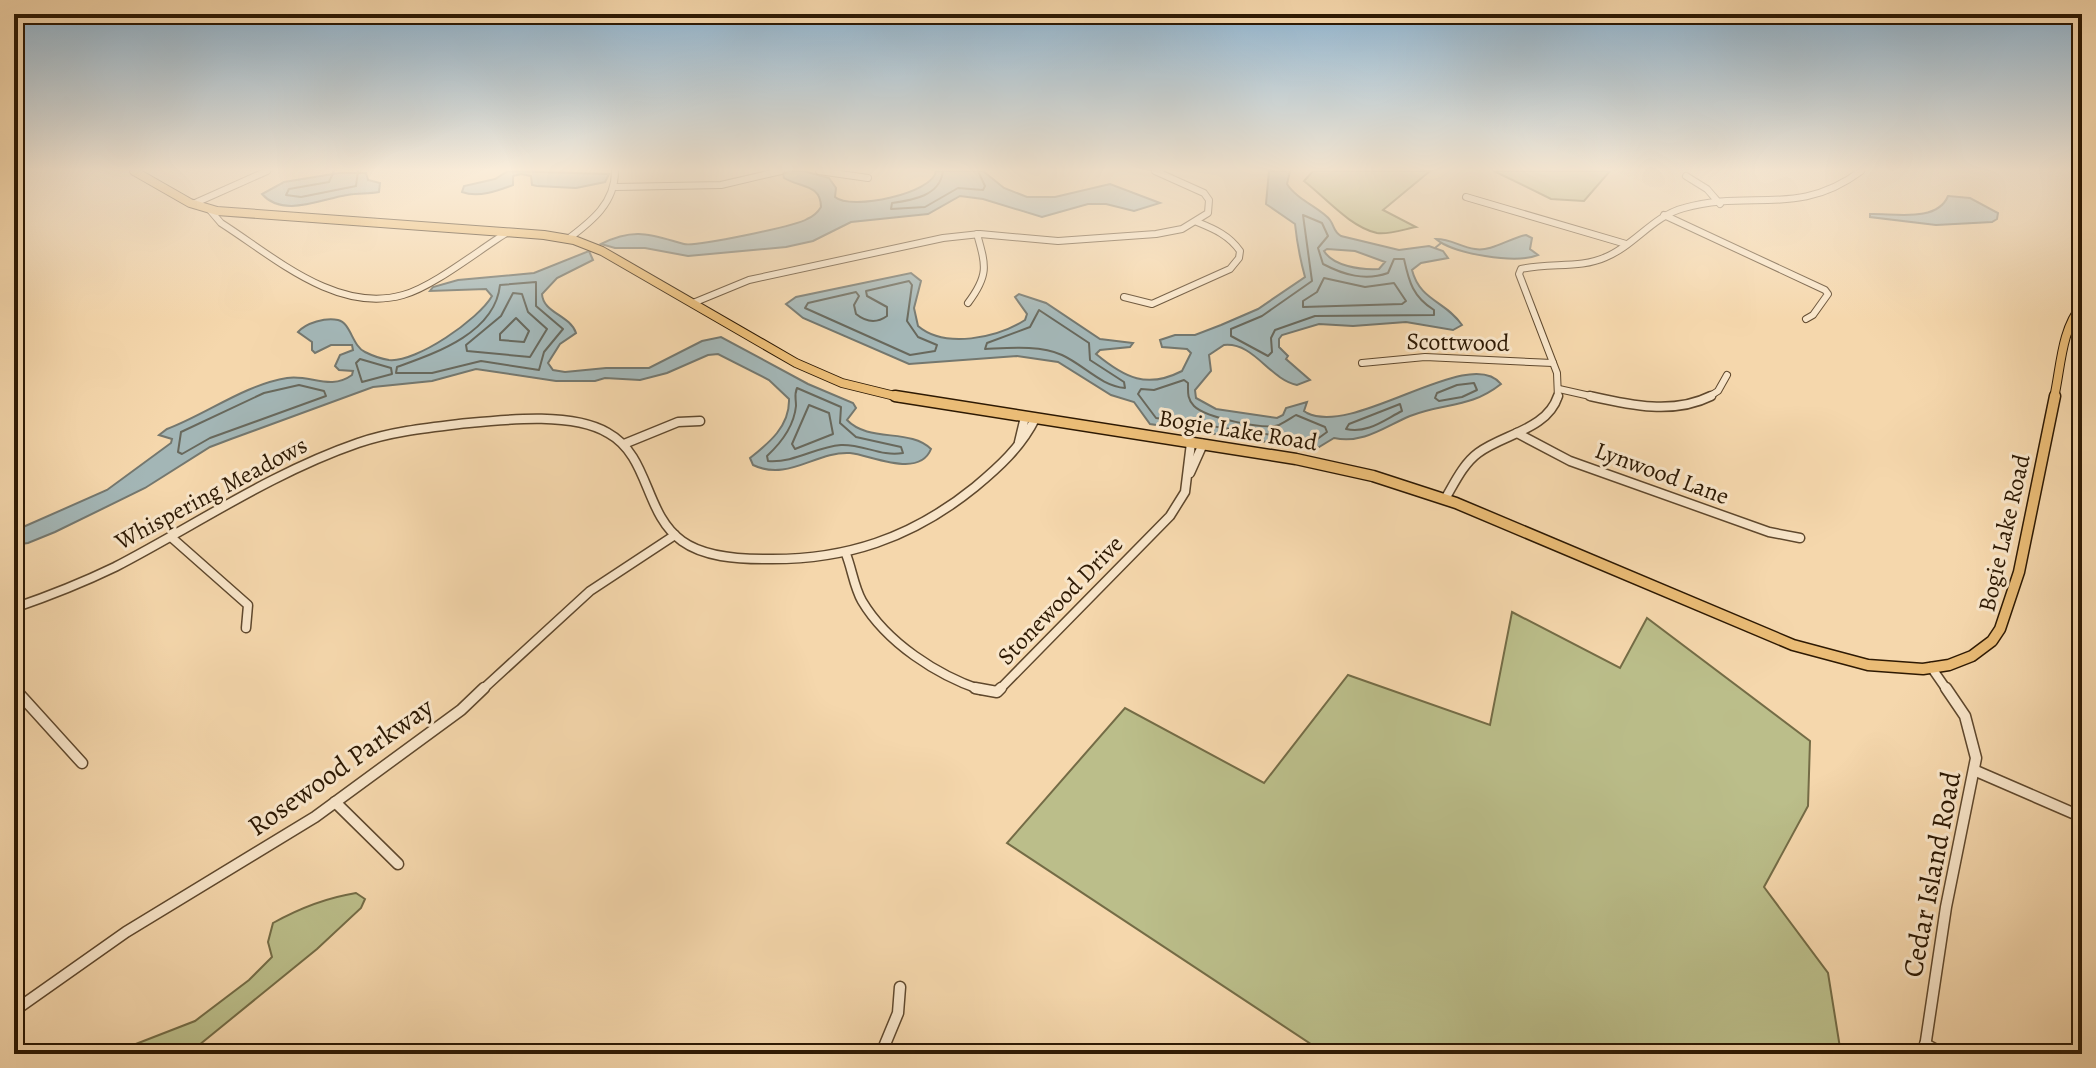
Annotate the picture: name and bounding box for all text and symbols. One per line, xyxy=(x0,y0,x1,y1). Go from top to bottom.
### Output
street label: Scottwood xyxy=(1406,325,1510,359)
street label: Bogie Lake Road xyxy=(1156,402,1320,458)
street label: Whispering Meadows xyxy=(108,429,313,558)
street label: Lynwood Lane xyxy=(1590,434,1734,512)
street label: Bogie Lake Road xyxy=(1970,451,2038,615)
street label: Stonewood Drive xyxy=(990,528,1130,672)
street label: Rosewood Parkway xyxy=(240,688,441,845)
street label: Cedar Island Road xyxy=(1893,767,1971,980)

